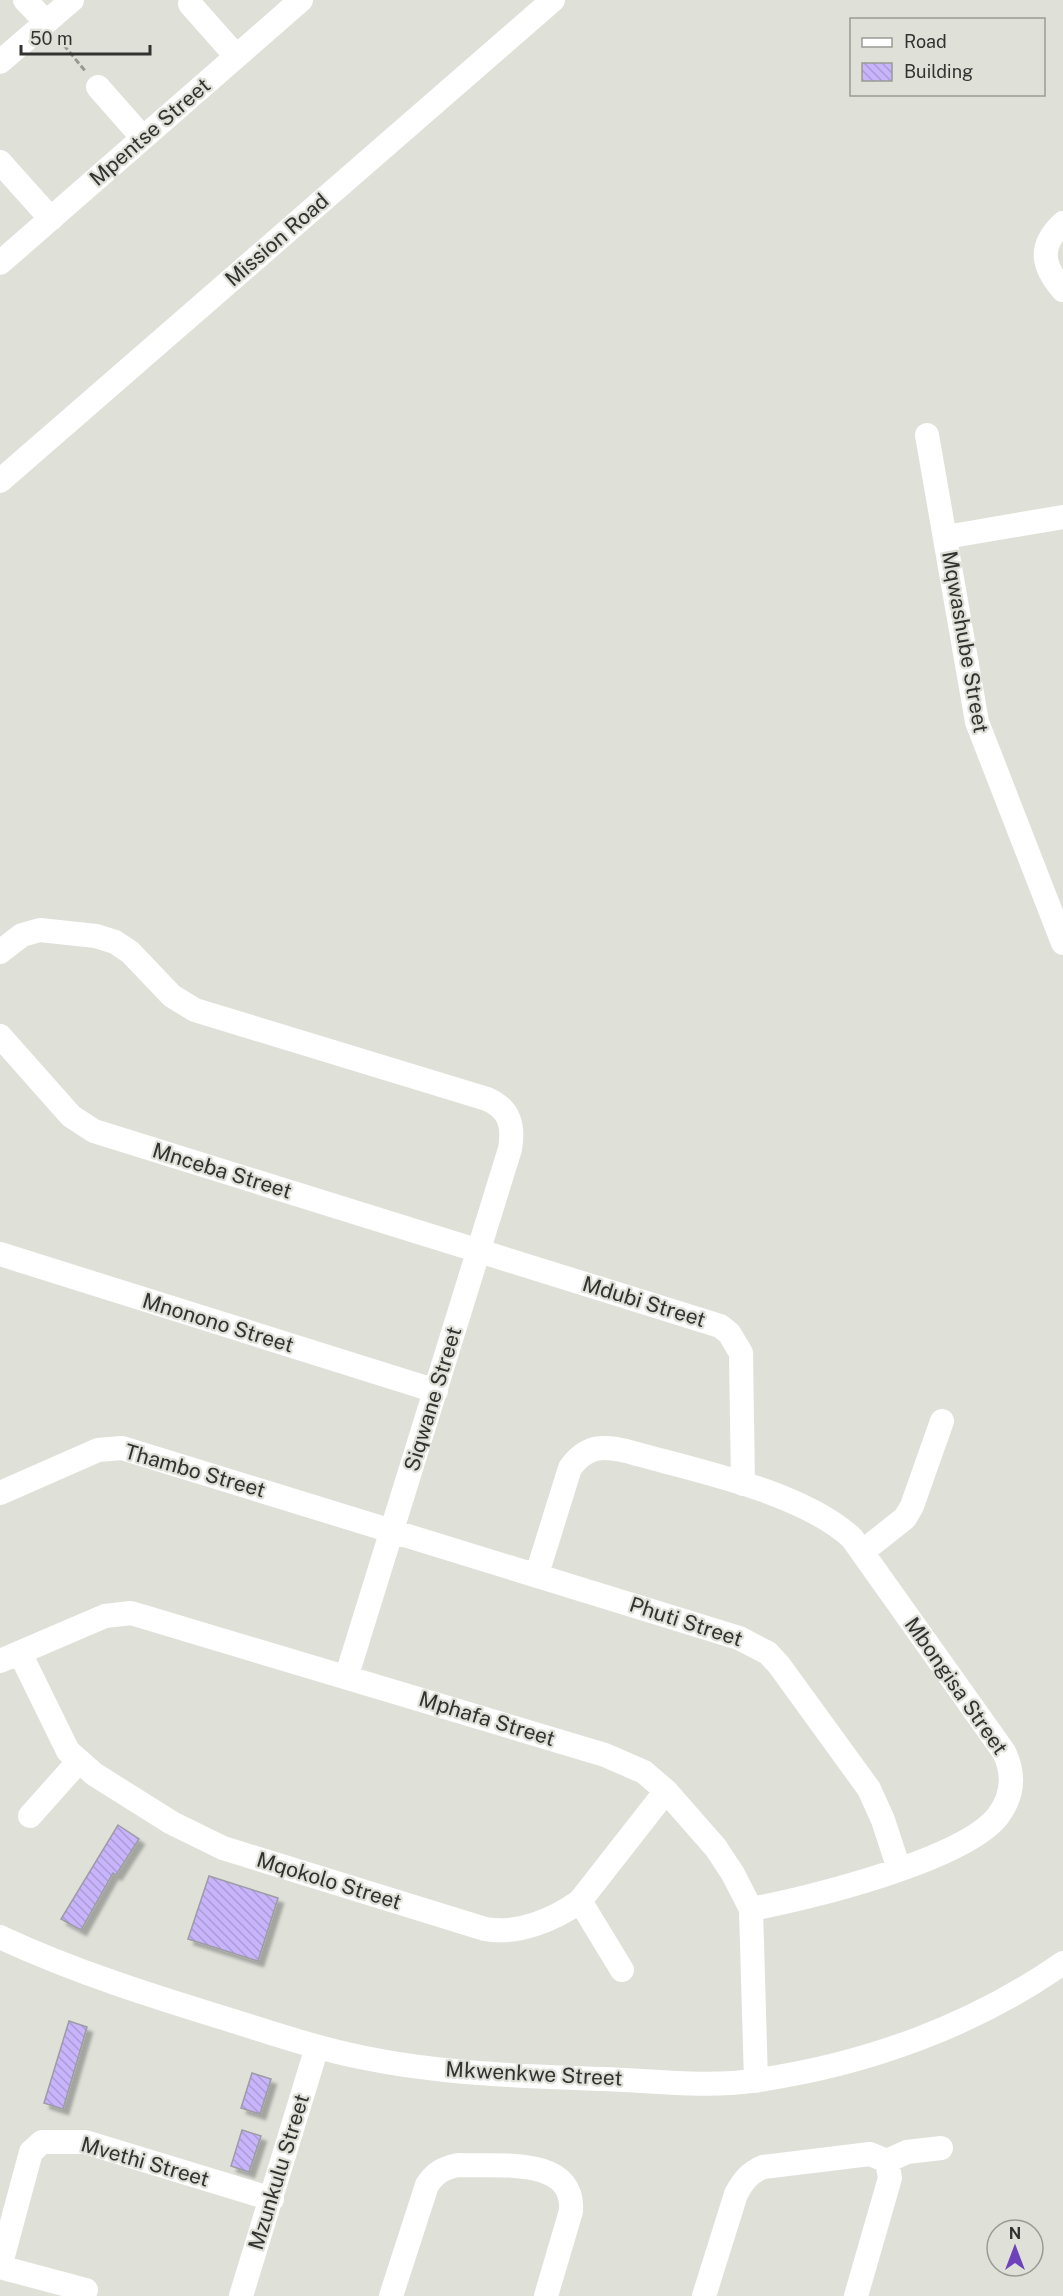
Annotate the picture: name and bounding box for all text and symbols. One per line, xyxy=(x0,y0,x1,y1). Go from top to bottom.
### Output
scale bar xyxy=(21,18,150,56)
legend xyxy=(850,18,1045,96)
text: 50 m xyxy=(30,28,73,49)
text: Road xyxy=(904,31,947,52)
text: Building xyxy=(904,61,973,82)
street label: Mpentse Street xyxy=(84,72,215,191)
street label: Mission Road xyxy=(220,188,334,291)
street label: Mqwashube Street xyxy=(937,549,994,735)
street label: Mnceba Street xyxy=(149,1137,295,1204)
street label: Mdubi Street xyxy=(580,1271,709,1332)
street label: Mnonono Street xyxy=(139,1288,297,1357)
street label: Siqwane Street xyxy=(399,1324,466,1474)
street label: Thambo Street xyxy=(122,1439,268,1503)
street label: Phuti Street xyxy=(626,1591,746,1652)
street label: Mbongisa Street xyxy=(900,1612,1013,1759)
street label: Mphafa Street xyxy=(416,1686,558,1751)
street label: Mqokolo Street xyxy=(254,1847,405,1914)
street label: Mkwenkwe Street xyxy=(445,2056,623,2091)
street label: Mzunkulu Street xyxy=(243,2091,314,2253)
street label: Mvethi Street xyxy=(78,2131,212,2192)
north arrow xyxy=(985,2218,1045,2278)
text: N xyxy=(1009,2224,1021,2243)

